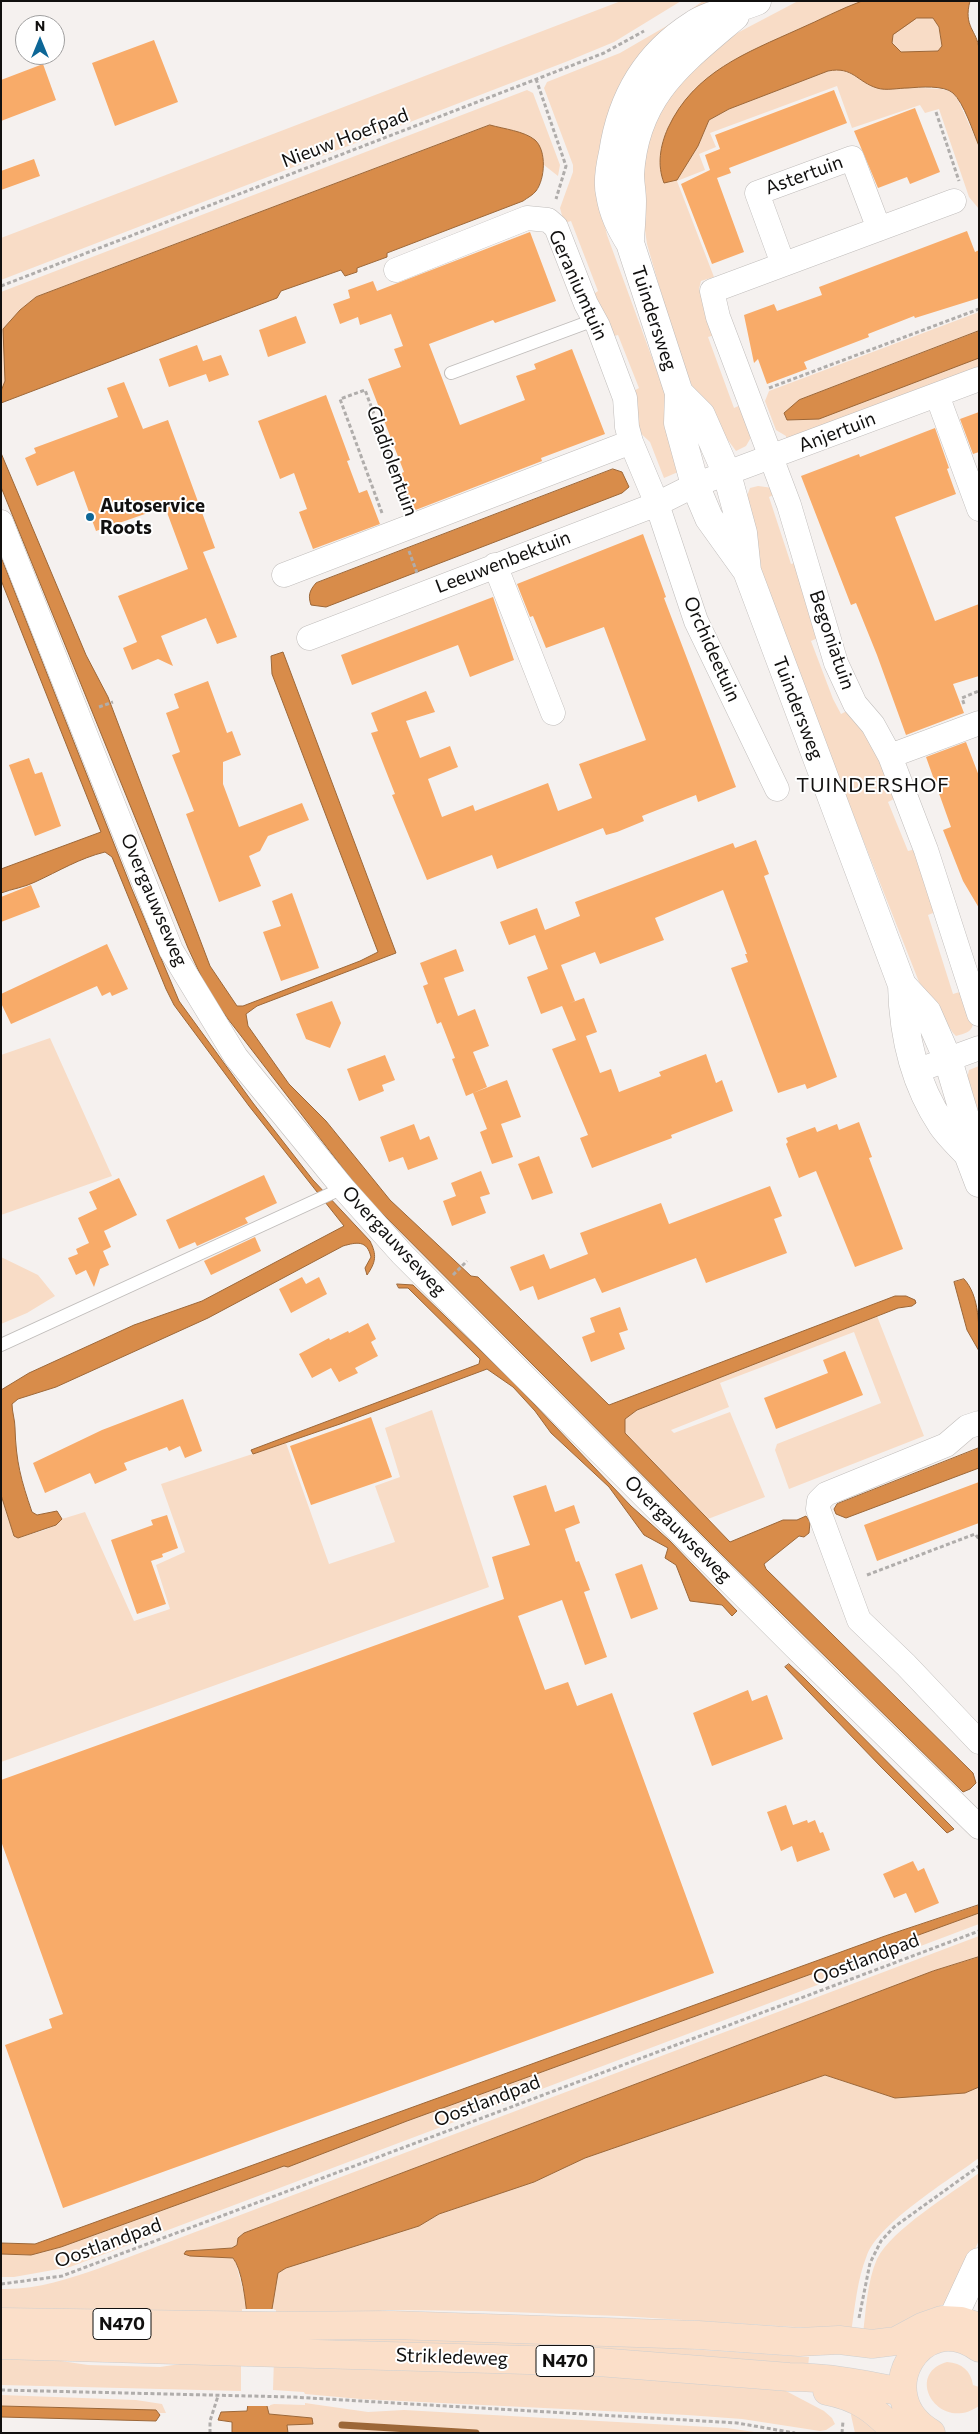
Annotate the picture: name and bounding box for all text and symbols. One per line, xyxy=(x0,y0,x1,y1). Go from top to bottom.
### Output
north arrow xyxy=(15,15,65,65)
text: N xyxy=(35,17,45,34)
street label: Nieuw Hoefpad xyxy=(278,103,412,173)
street label: Astertuin xyxy=(762,150,846,200)
street label: Geraniumtuin xyxy=(544,226,612,344)
street label: Tuindersweg xyxy=(626,263,682,373)
street label: Gladiolentuin xyxy=(361,403,423,519)
street label: Anjertuin xyxy=(795,407,879,457)
place label: Autoservice Roots xyxy=(100,495,205,539)
marker: Autoservice Roots xyxy=(84,511,96,523)
street label: Leeuwenbektuin xyxy=(432,526,574,598)
street label: Begoniatuin xyxy=(804,587,860,693)
street label: Orchideetuin xyxy=(679,593,745,705)
street label: Tuindersweg xyxy=(768,653,828,763)
district label: TUINDERSHOF xyxy=(795,773,951,797)
street label: Overgauwseweg xyxy=(116,830,192,970)
street label: Overgauwseweg xyxy=(337,1181,451,1301)
street label: Overgauwseweg xyxy=(620,1471,736,1587)
street label: Oostlandpad xyxy=(810,1928,922,1990)
street label: Oostlandpad xyxy=(431,2070,543,2132)
street label: Oostlandpad xyxy=(52,2213,164,2273)
road number: N470 xyxy=(93,2308,151,2340)
street label: Strikledeweg xyxy=(395,2344,509,2370)
road number: N470 xyxy=(536,2346,594,2376)

